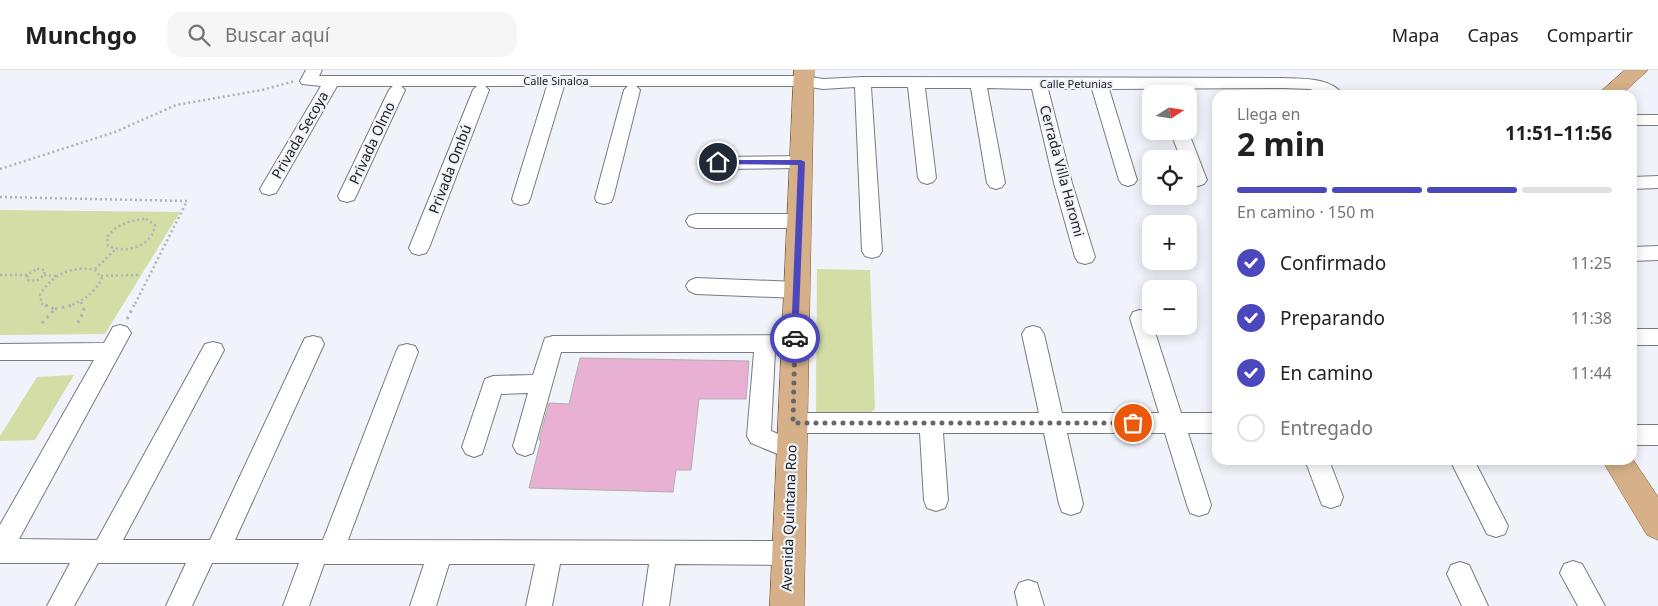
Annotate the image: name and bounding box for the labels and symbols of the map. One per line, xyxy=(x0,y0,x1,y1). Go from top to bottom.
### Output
street label: Calle Sinaloa xyxy=(523,73,589,88)
street label: Calle Petunias xyxy=(1040,76,1112,91)
north arrow xyxy=(1142,85,1198,140)
street label: Privada Secoya xyxy=(267,87,332,182)
street label: Privada Olmo xyxy=(344,98,399,187)
street label: Cerrada Villa Haromi xyxy=(1036,103,1089,239)
street label: Privada Ombú xyxy=(424,121,475,216)
pin xyxy=(697,141,739,183)
courier xyxy=(770,313,820,363)
pin xyxy=(1112,402,1154,444)
street label: Avenida Quintana Roo xyxy=(776,444,801,592)

